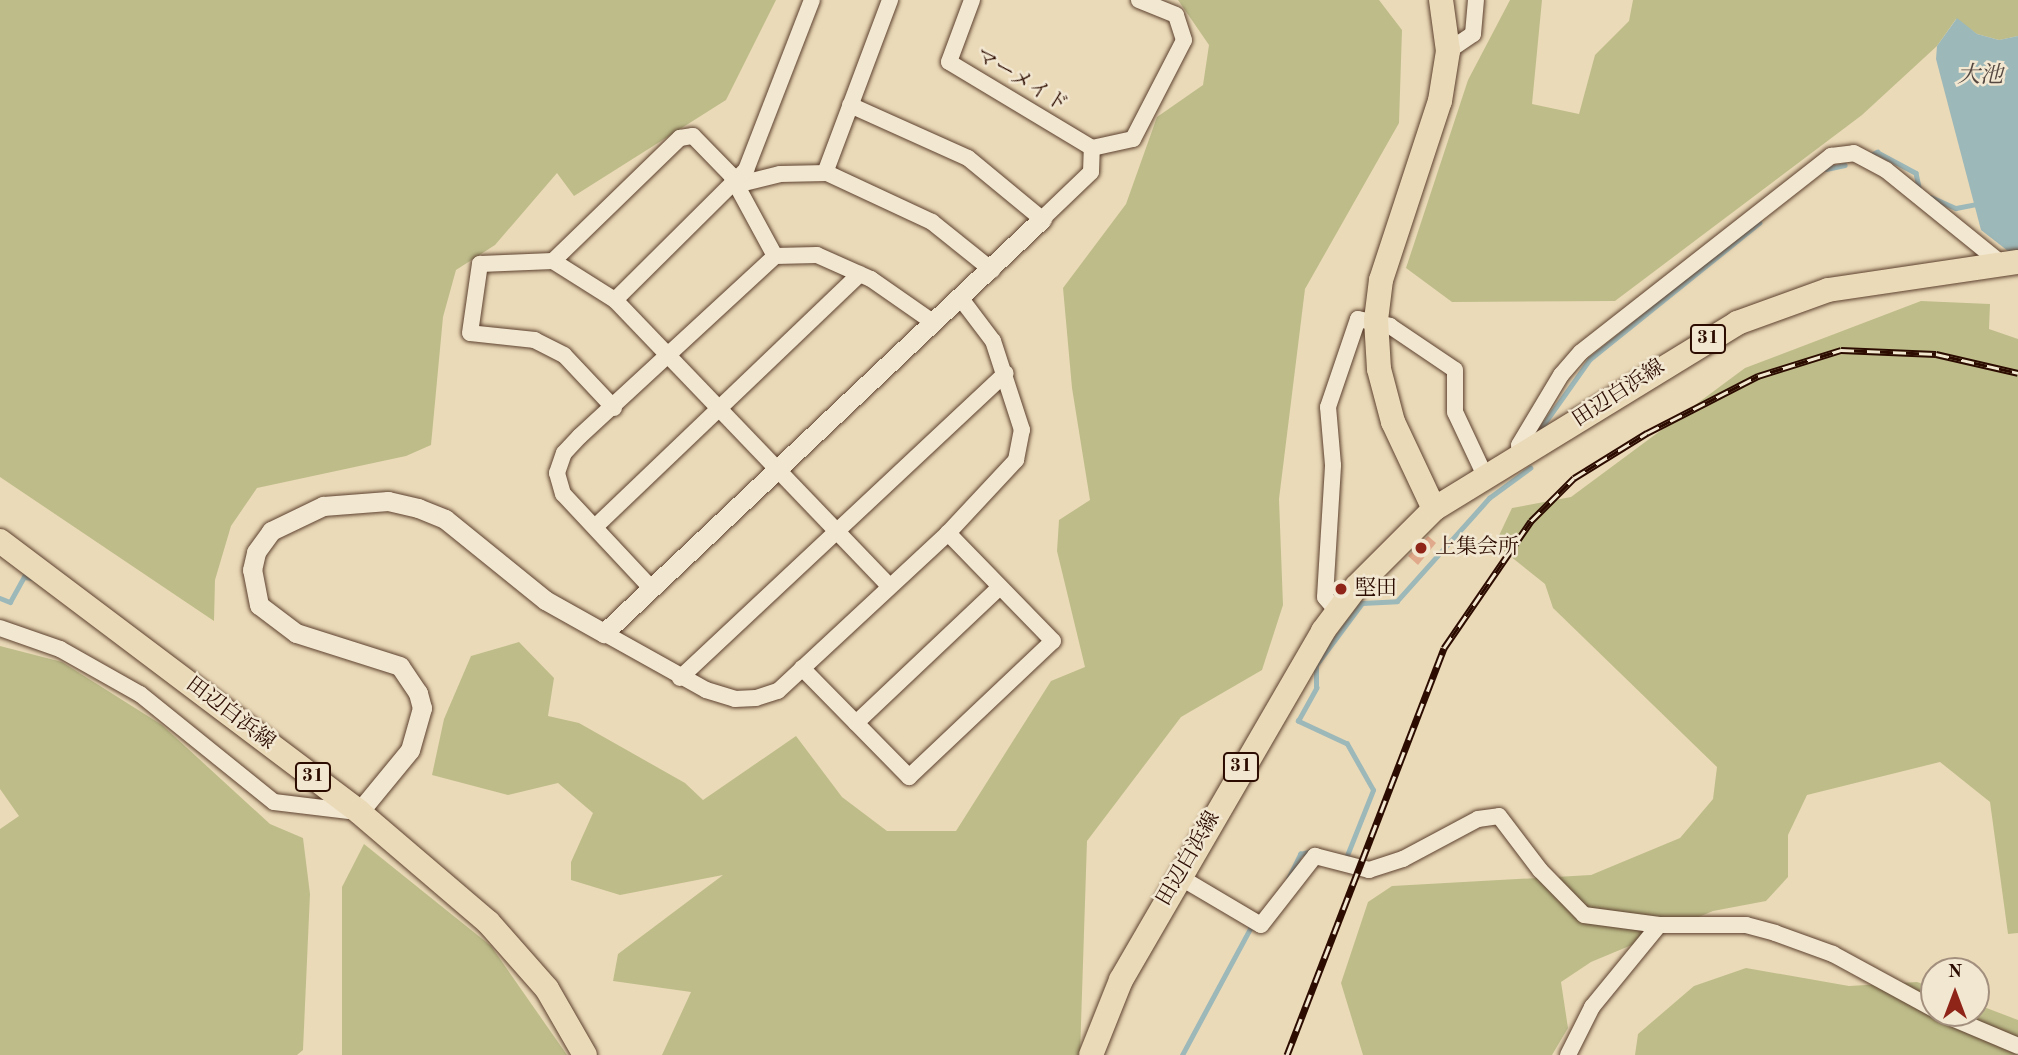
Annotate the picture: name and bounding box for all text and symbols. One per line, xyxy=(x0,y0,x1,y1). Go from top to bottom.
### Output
street label: マーメイド xyxy=(970,43,1072,119)
water label: 大池 xyxy=(1957,62,2003,90)
road number: 31 xyxy=(1689,324,1727,354)
street label: 田辺白浜線 xyxy=(1568,355,1670,433)
place label: 上集会所 xyxy=(1435,535,1519,561)
marker: 上集会所 xyxy=(1413,540,1429,556)
place label: 堅田 xyxy=(1355,576,1397,602)
marker: 堅田 xyxy=(1333,581,1349,597)
street label: 田辺白浜線 xyxy=(180,672,280,756)
road number: 31 xyxy=(1222,752,1260,782)
road number: 31 xyxy=(294,762,332,792)
street label: 田辺白浜線 xyxy=(1152,807,1226,911)
north arrow xyxy=(1920,957,1990,1027)
text: N xyxy=(1948,963,1962,982)

